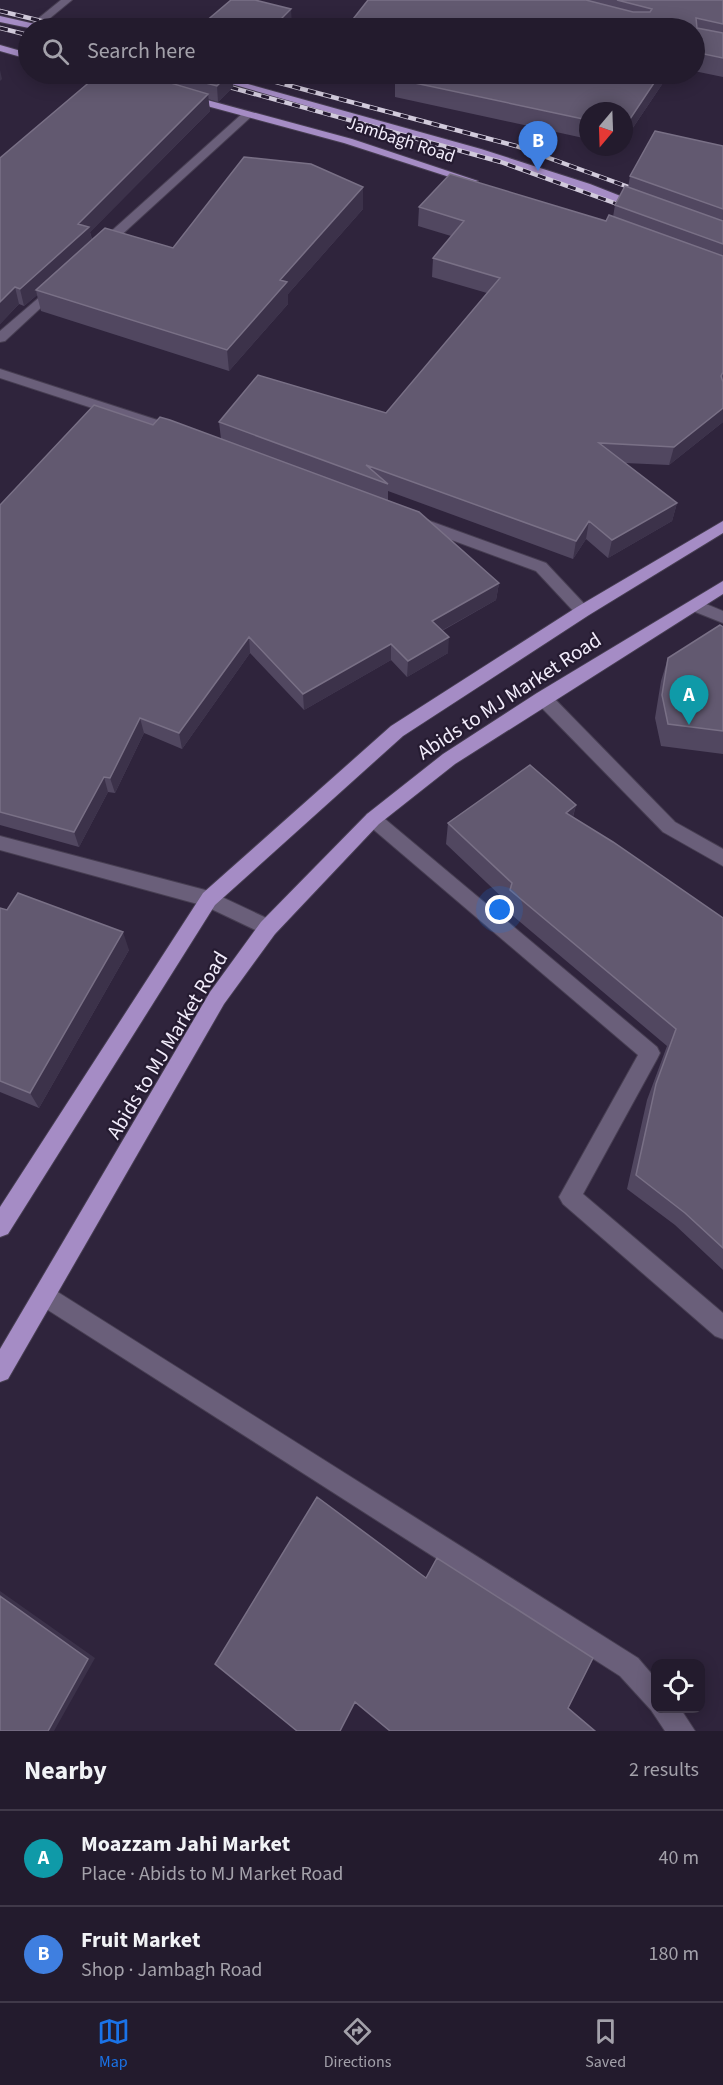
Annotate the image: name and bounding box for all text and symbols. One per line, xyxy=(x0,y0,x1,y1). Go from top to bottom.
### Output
search box xyxy=(18,18,705,84)
icon: search xyxy=(39,35,72,68)
text: Search here xyxy=(87,35,195,67)
north arrow xyxy=(579,102,633,156)
street label: Jambagh Road xyxy=(344,111,458,169)
pin: B xyxy=(518,122,558,171)
street label: Abids to MJ Market Road xyxy=(411,625,607,767)
pin: A xyxy=(670,676,708,725)
your location xyxy=(485,895,514,924)
street label: Abids to MJ Market Road xyxy=(99,945,235,1145)
map controls xyxy=(651,1659,705,1713)
button: locate xyxy=(651,1659,705,1713)
text: Nearby xyxy=(24,1752,107,1789)
text: 2 results xyxy=(629,1756,699,1784)
text: Moazzam Jahi Market xyxy=(81,1828,290,1860)
text: A xyxy=(38,1844,49,1872)
text: 40 m xyxy=(659,1844,699,1872)
text: Place · Abids to MJ Market Road xyxy=(81,1860,343,1888)
text: Fruit Market xyxy=(81,1924,200,1956)
text: B xyxy=(37,1940,50,1968)
text: 180 m xyxy=(649,1940,699,1968)
text: Shop · Jambagh Road xyxy=(81,1956,262,1984)
tab: Map xyxy=(97,2015,130,2073)
tab: Directions xyxy=(324,2015,391,2073)
tab: Saved xyxy=(585,2015,626,2073)

